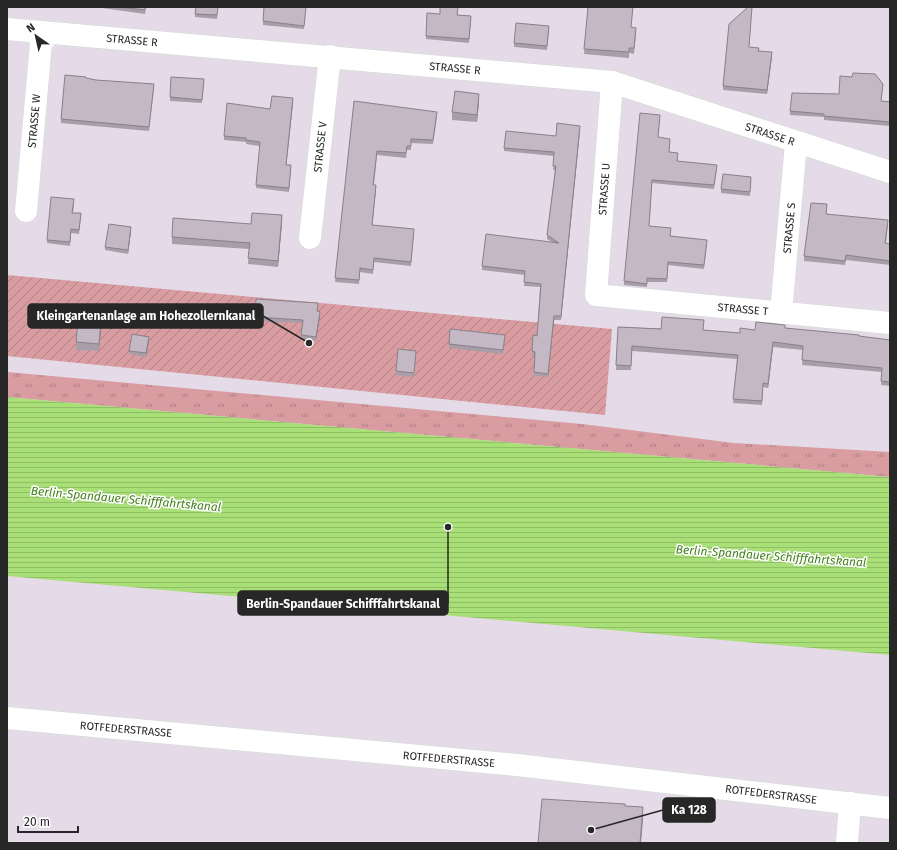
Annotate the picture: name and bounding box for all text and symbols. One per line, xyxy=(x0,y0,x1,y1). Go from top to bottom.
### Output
north arrow xyxy=(16,16,56,56)
text: N xyxy=(24,21,37,36)
street label: STRASSE R xyxy=(106,32,159,49)
street label: STRASSE R xyxy=(429,60,482,77)
street label: STRASSE W xyxy=(26,94,43,149)
street label: STRASSE V xyxy=(311,120,330,173)
street label: STRASSE R xyxy=(743,120,797,149)
street label: STRASSE U xyxy=(596,162,613,216)
street label: STRASSE S xyxy=(781,202,798,254)
street label: STRASSE T xyxy=(717,301,769,318)
callout: Kleingartenanlage am Hohezollernkanal xyxy=(28,304,263,328)
text: Kleingartenanlage am Hohezollernkanal xyxy=(37,309,256,323)
water label: Berlin-Spandauer Schifffahrtskanal xyxy=(30,484,222,514)
water label: Berlin-Spandauer Schifffahrtskanal xyxy=(675,542,867,570)
callout: Berlin-Spandauer Schifffahrtskanal xyxy=(238,591,448,615)
text: Berlin-Spandauer Schifffahrtskanal xyxy=(246,597,440,611)
street label: ROTFEDERSTRASSE xyxy=(79,719,173,740)
street label: ROTFEDERSTRASSE xyxy=(402,749,496,770)
street label: ROTFEDERSTRASSE xyxy=(724,782,818,807)
callout: Ka 128 xyxy=(663,798,715,822)
text: Ka 128 xyxy=(671,803,707,817)
scale bar xyxy=(18,808,78,834)
text: 20 m xyxy=(24,815,50,829)

